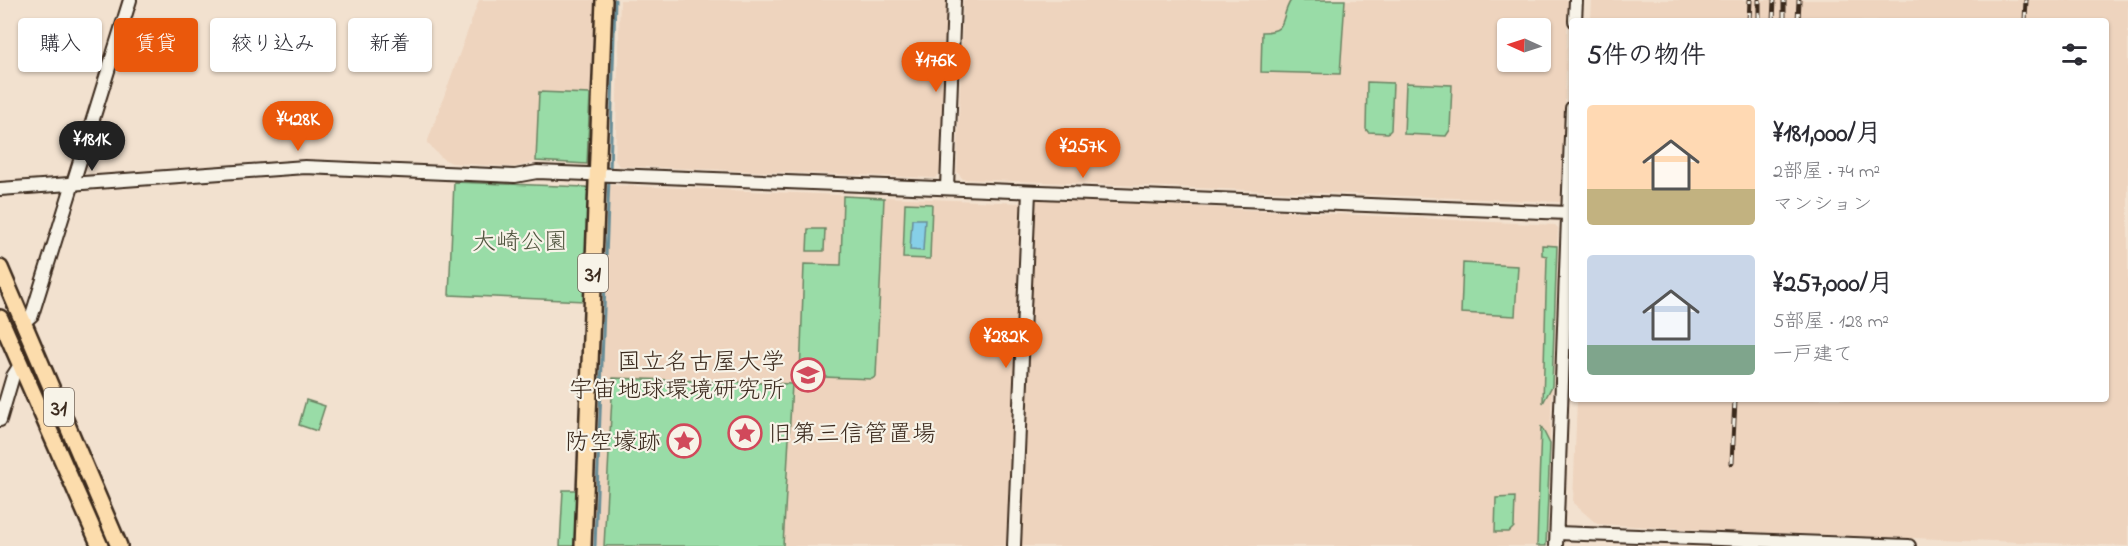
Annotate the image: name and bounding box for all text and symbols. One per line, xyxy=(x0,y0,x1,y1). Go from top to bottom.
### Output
chip: 購入 xyxy=(18,18,102,72)
chip: 賃貸 xyxy=(114,18,198,72)
chip: 絞り込み xyxy=(210,18,336,72)
chip: 新着 xyxy=(348,18,432,72)
north arrow xyxy=(1497,18,1551,72)
map controls xyxy=(1497,18,1551,72)
text: 5件の物件 xyxy=(1587,38,1706,76)
icon: filters xyxy=(2058,38,2091,71)
pin: ¥176K xyxy=(894,42,978,93)
text: ¥176K xyxy=(916,47,956,76)
pin: ¥428K xyxy=(256,101,340,152)
text: ¥428K xyxy=(276,106,320,135)
text: ¥181,000/月 xyxy=(1773,116,1882,154)
pin: ¥181K xyxy=(50,121,134,172)
text: ¥181K xyxy=(73,126,111,155)
pin: ¥257K xyxy=(1041,128,1125,179)
icon: home xyxy=(1635,129,1707,201)
text: ¥257K xyxy=(1059,133,1107,162)
text: 2部屋 · 74 m² xyxy=(1773,158,1880,187)
text: マンション xyxy=(1773,191,1872,220)
park label: 大崎公園 xyxy=(472,226,568,261)
road number: 31 xyxy=(578,254,608,292)
text: ¥257,000/月 xyxy=(1773,266,1894,304)
icon: home xyxy=(1635,279,1707,351)
text: 5部屋 · 128 m² xyxy=(1773,308,1889,337)
pin: ¥282K xyxy=(964,318,1048,369)
text: ¥282K xyxy=(984,323,1028,352)
text: 一戸建て xyxy=(1773,341,1853,370)
place label: 国立名古屋大学 宇宙地球環境研究所 xyxy=(569,346,785,409)
school or university icon: 国立名古屋大学 宇宙地球環境研究所 xyxy=(790,357,826,393)
road number: 31 xyxy=(44,388,74,426)
place icon: 旧第三信管置場 xyxy=(727,415,763,451)
place label: 旧第三信管置場 xyxy=(768,418,936,453)
place icon: 防空壕跡 xyxy=(666,423,702,459)
place label: 防空壕跡 xyxy=(565,426,661,461)

